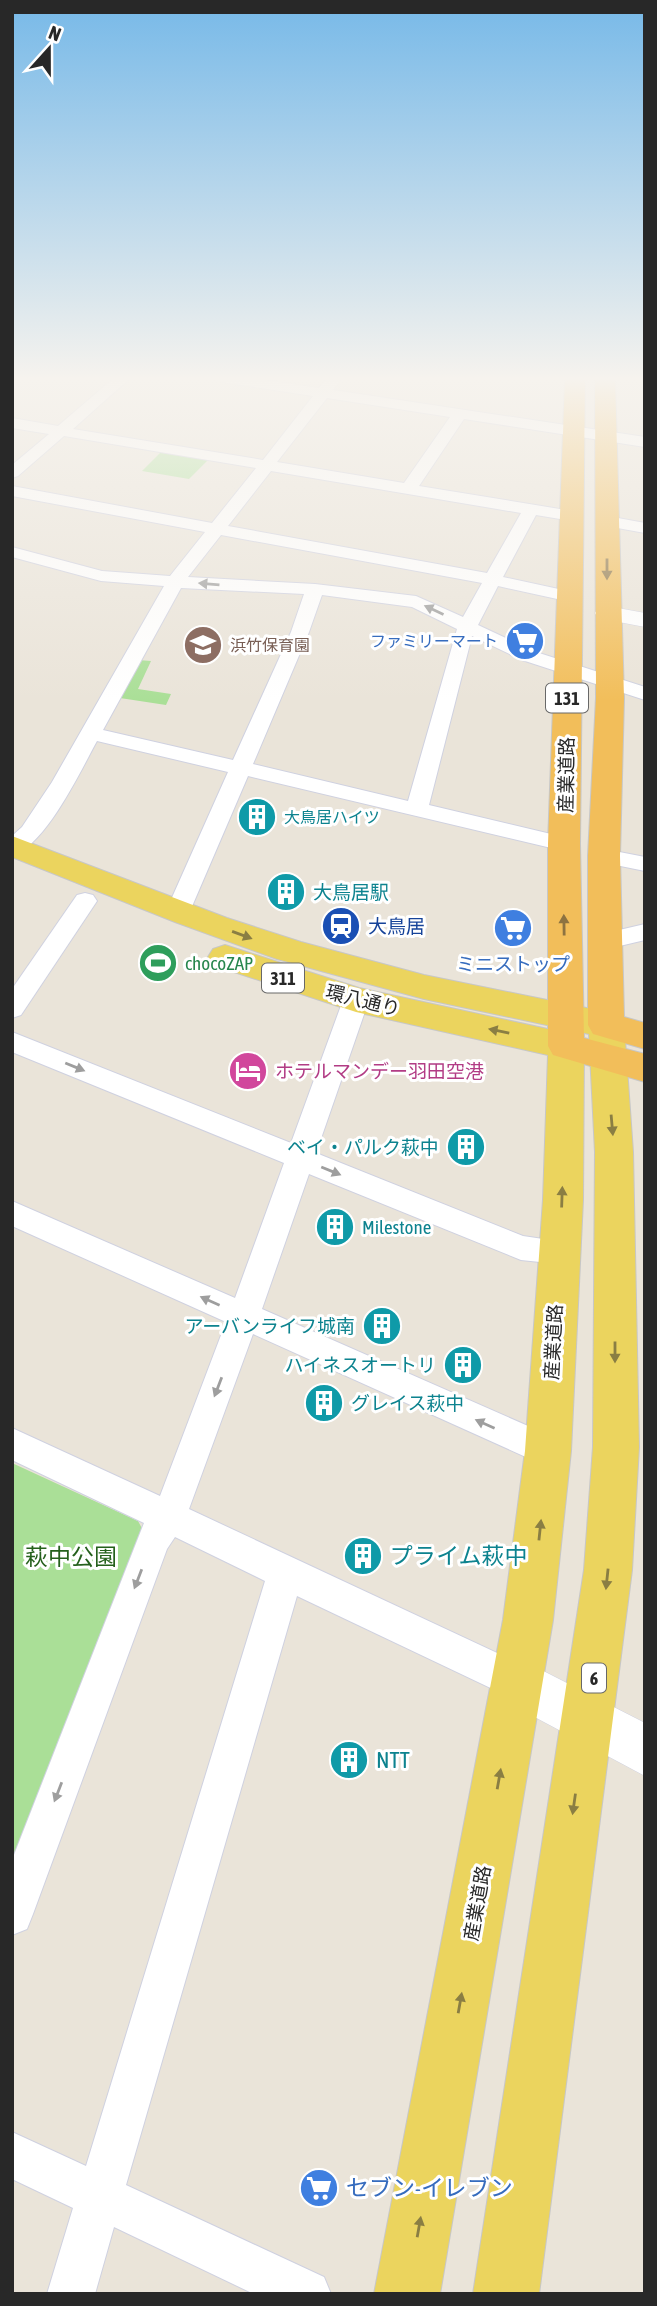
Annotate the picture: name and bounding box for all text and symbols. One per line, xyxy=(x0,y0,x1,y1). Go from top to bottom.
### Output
north arrow xyxy=(14,14,84,84)
text: N xyxy=(46,21,64,45)
one-way arrow xyxy=(601,558,613,580)
one-way arrow xyxy=(198,579,220,590)
one-way arrow xyxy=(424,604,444,616)
supermarket icon: ファミリーマート xyxy=(504,620,546,662)
school or university icon: 浜竹保育園 xyxy=(182,624,224,666)
place label: ファミリーマート xyxy=(370,632,498,650)
place label: 浜竹保育園 xyxy=(230,636,310,654)
road number: 131 xyxy=(546,684,588,712)
street label: 産業道路 xyxy=(554,737,578,813)
building icon: 大鳥居ハイツ xyxy=(236,796,278,838)
place label: 大鳥居ハイツ xyxy=(284,808,380,826)
building icon: 大鳥居駅 xyxy=(265,871,307,913)
place label: 大鳥居駅 xyxy=(313,881,389,903)
station icon: 大鳥居 xyxy=(320,905,362,947)
supermarket icon: ミニストップ xyxy=(492,907,534,949)
one-way arrow xyxy=(559,914,570,936)
place label: 大鳥居 xyxy=(368,915,425,937)
one-way arrow xyxy=(232,930,253,941)
sports icon: chocoZAP xyxy=(137,942,179,984)
place label: chocoZAP xyxy=(185,952,253,974)
place label: ミニストップ xyxy=(456,953,570,975)
road number: 311 xyxy=(262,964,304,993)
street label: 環八通り xyxy=(323,980,403,1020)
one-way arrow xyxy=(488,1026,510,1037)
hotel icon: ホテルマンデー羽田空港 xyxy=(227,1050,269,1092)
place label: ホテルマンデー羽田空港 xyxy=(275,1060,484,1082)
one-way arrow xyxy=(65,1061,86,1072)
one-way arrow xyxy=(606,1114,617,1136)
building icon: ベイ・パルク萩中 xyxy=(445,1126,487,1168)
place label: ベイ・パルク萩中 xyxy=(287,1136,439,1158)
one-way arrow xyxy=(321,1166,342,1177)
one-way arrow xyxy=(557,1186,568,1208)
building icon: Milestone xyxy=(314,1206,356,1248)
place label: Milestone xyxy=(362,1216,431,1238)
one-way arrow xyxy=(200,1295,221,1306)
street label: 産業道路 xyxy=(540,1303,566,1381)
building icon: アーバンライフ城南 xyxy=(361,1305,403,1347)
place label: アーバンライフ城南 xyxy=(184,1315,355,1337)
one-way arrow xyxy=(609,1341,621,1363)
building icon: ハイネスオートリ xyxy=(442,1344,484,1386)
place label: ハイネスオートリ xyxy=(284,1354,436,1376)
one-way arrow xyxy=(212,1376,223,1397)
building icon: グレイス萩中 xyxy=(303,1382,345,1424)
place label: グレイス萩中 xyxy=(351,1392,464,1414)
one-way arrow xyxy=(475,1418,495,1430)
one-way arrow xyxy=(534,1519,545,1541)
building icon: プライム萩中 xyxy=(342,1535,384,1577)
place label: プライム萩中 xyxy=(390,1543,528,1569)
park label: 萩中公園 xyxy=(25,1544,117,1570)
one-way arrow xyxy=(132,1568,143,1589)
one-way arrow xyxy=(601,1568,612,1590)
road number: 6 xyxy=(582,1664,606,1693)
building icon: NTT xyxy=(328,1739,370,1781)
place label: NTT xyxy=(376,1747,410,1773)
one-way arrow xyxy=(494,1768,505,1790)
one-way arrow xyxy=(52,1781,63,1802)
one-way arrow xyxy=(569,1793,580,1815)
street label: 産業道路 xyxy=(460,1864,494,1942)
one-way arrow xyxy=(454,1992,465,2014)
supermarket icon: セブン-イレブン xyxy=(298,2167,340,2209)
place label: セブン-イレブン xyxy=(346,2175,513,2201)
one-way arrow xyxy=(414,2216,425,2238)

